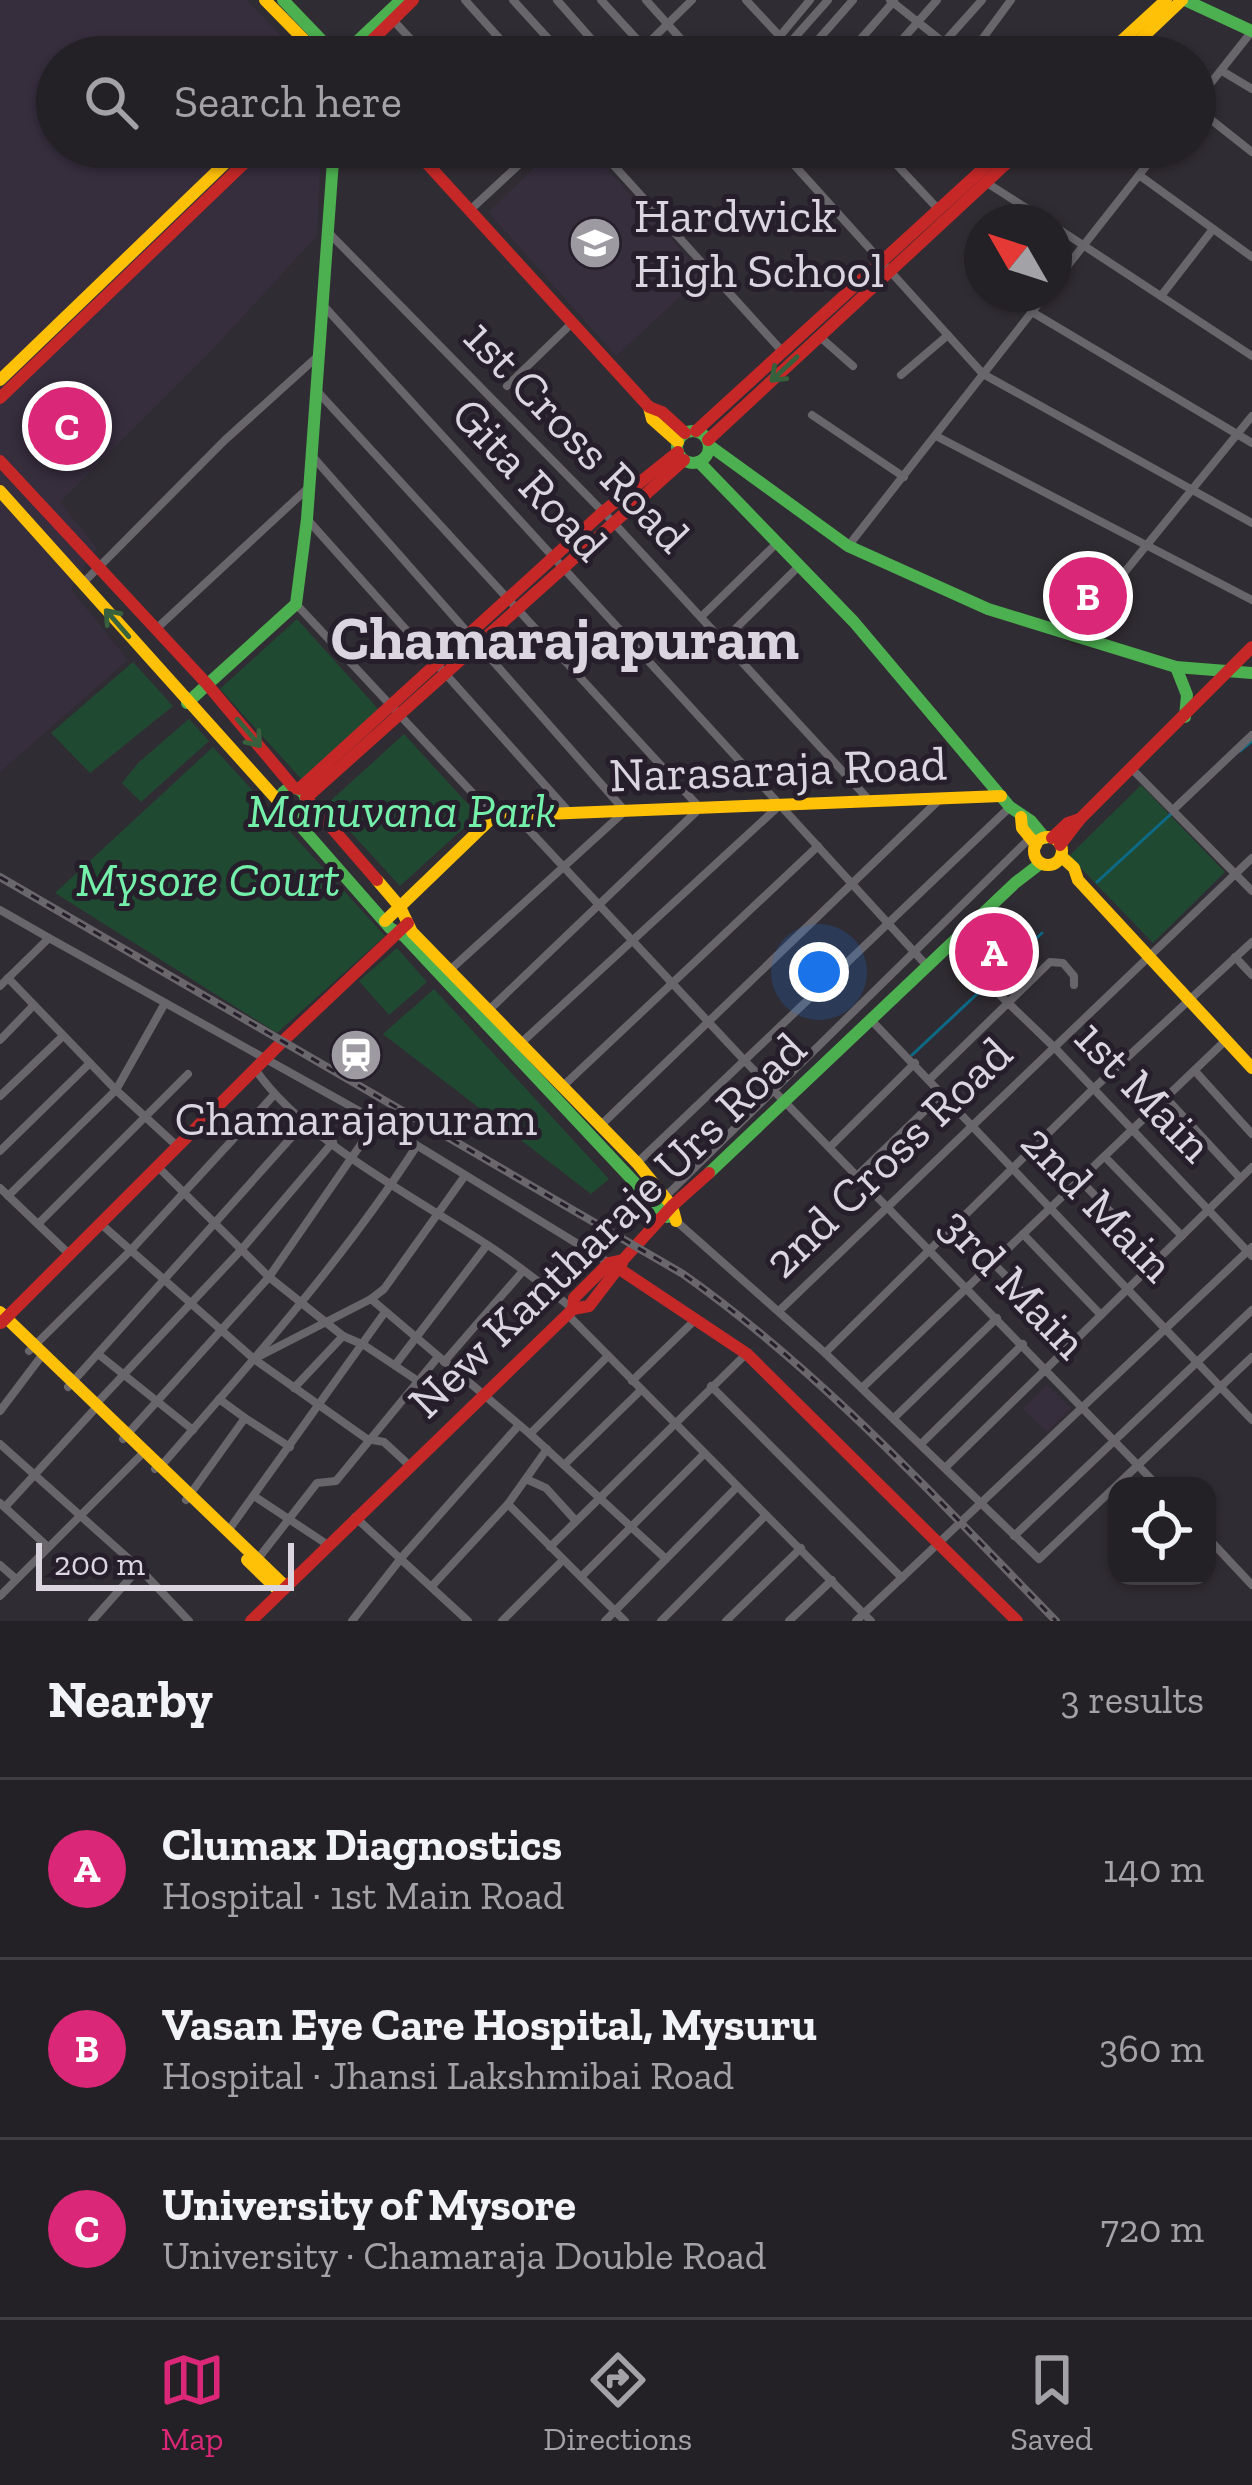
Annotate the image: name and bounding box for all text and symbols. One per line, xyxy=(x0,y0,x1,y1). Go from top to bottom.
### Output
search box xyxy=(36,36,1216,168)
icon: search xyxy=(78,69,144,135)
text: Search here xyxy=(174,75,402,129)
place label: Hardwick High School xyxy=(634,187,884,299)
north arrow xyxy=(964,204,1072,312)
school or university icon: Hardwick High School xyxy=(567,215,623,271)
street label: 1st Cross Road xyxy=(452,308,702,564)
one-way arrow xyxy=(770,355,799,383)
pin: C xyxy=(28,381,106,471)
street label: Gita Road xyxy=(440,386,620,572)
pin: B xyxy=(1049,551,1127,641)
district label: Chamarajapuram xyxy=(331,602,799,674)
one-way arrow xyxy=(104,608,132,639)
one-way arrow xyxy=(234,717,262,748)
street label: Narasaraja Road xyxy=(608,735,948,803)
park label: Manuvana Park xyxy=(247,782,557,839)
park label: Mysore Court xyxy=(76,851,340,908)
pin: A xyxy=(955,907,1033,997)
your location xyxy=(789,942,849,1002)
street label: 1st Main xyxy=(1063,1009,1225,1174)
street label: New Kantharaje Urs Road xyxy=(397,1020,817,1430)
street label: 2nd Cross Road xyxy=(753,1025,1023,1289)
station icon: Chamarajapuram xyxy=(328,1027,384,1083)
place label: Chamarajapuram xyxy=(175,1090,537,1147)
street label: 2nd Main xyxy=(1010,1113,1187,1293)
street label: 3rd Main xyxy=(929,1196,1100,1370)
map controls xyxy=(1108,1477,1216,1585)
button: locate xyxy=(1108,1477,1216,1585)
scale bar xyxy=(36,1537,294,1590)
text: 200 m xyxy=(54,1544,145,1583)
text: Nearby xyxy=(48,1669,213,1730)
text: 3 results xyxy=(1060,1676,1204,1723)
text: Clumax Diagnostics xyxy=(162,1818,562,1872)
text: A xyxy=(74,1845,100,1892)
text: 140 m xyxy=(1103,1845,1204,1892)
text: Hospital · 1st Main Road xyxy=(162,1872,564,1919)
text: Vasan Eye Care Hospital, Mysuru xyxy=(162,1998,817,2052)
text: B xyxy=(75,2025,99,2072)
text: 360 m xyxy=(1099,2025,1204,2072)
text: Hospital · Jhansi Lakshmibai Road xyxy=(162,2052,734,2099)
text: University of Mysore xyxy=(162,2178,576,2232)
text: C xyxy=(74,2205,100,2252)
text: 720 m xyxy=(1101,2205,1204,2252)
text: University · Chamaraja Double Road xyxy=(162,2232,766,2279)
tab: Map xyxy=(159,2347,225,2458)
tab: Directions xyxy=(543,2347,692,2458)
tab: Saved xyxy=(1010,2347,1093,2458)

